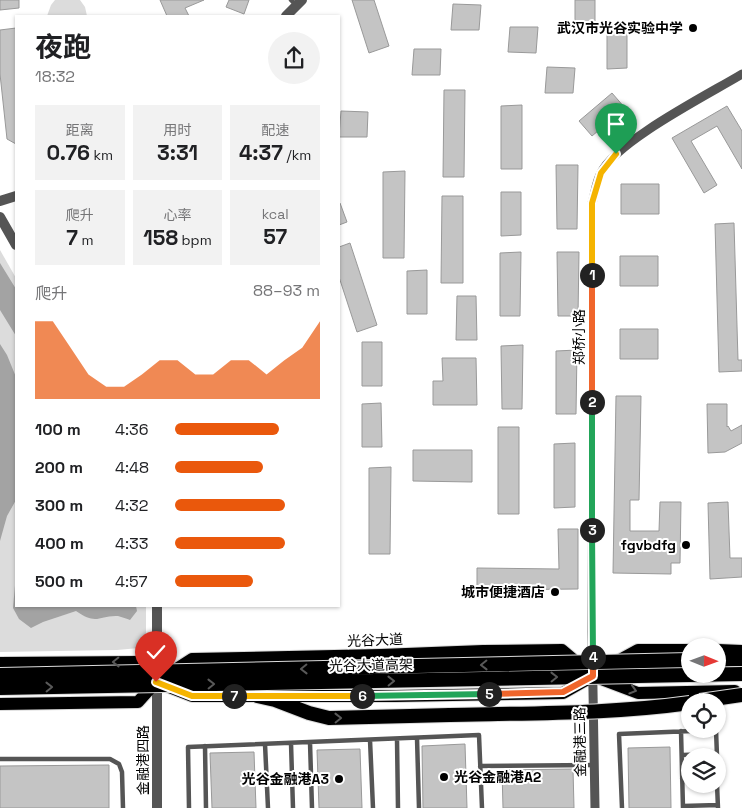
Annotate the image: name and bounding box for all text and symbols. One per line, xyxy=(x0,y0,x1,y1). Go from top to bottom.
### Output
place label: 武汉市光谷实验中学 xyxy=(557,19,683,37)
marker: 武汉市光谷实验中学 xyxy=(687,22,699,34)
text: 夜跑 xyxy=(35,29,91,65)
button: share xyxy=(268,32,320,84)
text: 18:32 xyxy=(35,66,75,87)
pin xyxy=(595,103,637,154)
icon: arrive xyxy=(602,110,630,138)
text: 距离 xyxy=(66,121,94,139)
text: 用时 xyxy=(163,121,191,139)
text: 配速 xyxy=(261,121,289,139)
text: 0.76 xyxy=(47,139,90,166)
text: 3:31 xyxy=(157,139,198,166)
text: 4:37 xyxy=(239,139,283,166)
text: km xyxy=(90,146,113,164)
text: /km xyxy=(283,146,311,164)
text: kcal xyxy=(262,205,289,223)
text: 爬升 xyxy=(66,206,94,224)
text: 心率 xyxy=(163,206,191,224)
text: 57 xyxy=(263,223,287,250)
text: 7 xyxy=(66,224,78,251)
text: 158 xyxy=(143,224,178,251)
text: m xyxy=(78,231,93,249)
text: bpm xyxy=(178,231,212,249)
pin: 1 xyxy=(580,262,604,288)
text: 1 xyxy=(589,266,596,284)
text: 88–93 m xyxy=(253,280,320,301)
text: 爬升 xyxy=(35,283,67,304)
street label: 郑桥小路 xyxy=(570,309,588,365)
pin: 2 xyxy=(580,390,604,414)
text: 2 xyxy=(588,393,597,411)
text: 100 m xyxy=(35,419,81,440)
text: 4:36 xyxy=(115,419,149,440)
text: 200 m xyxy=(35,457,83,478)
text: 4:48 xyxy=(115,457,149,478)
text: 300 m xyxy=(35,495,83,516)
text: 4:32 xyxy=(115,495,148,516)
pin: 3 xyxy=(580,518,604,542)
text: 3 xyxy=(588,521,597,539)
text: 400 m xyxy=(35,533,84,554)
text: 4:33 xyxy=(115,533,148,554)
place label: fgvbdfg xyxy=(621,536,676,554)
marker: fgvbdfg xyxy=(680,539,692,551)
text: 500 m xyxy=(35,571,83,592)
text: 4:57 xyxy=(115,571,147,592)
place label: 城市便捷酒店 xyxy=(461,583,545,601)
marker: 城市便捷酒店 xyxy=(549,586,561,598)
street label: 光谷大道 xyxy=(347,630,403,650)
pin xyxy=(135,631,177,682)
icon: check xyxy=(142,638,170,666)
north arrow xyxy=(681,638,726,682)
map controls xyxy=(681,638,726,793)
pin: 4 xyxy=(580,644,606,670)
text: 4 xyxy=(589,648,598,666)
street label: 光谷大道高架 xyxy=(329,655,413,675)
one-way arrow xyxy=(112,657,120,667)
one-way arrow xyxy=(480,660,488,670)
one-way arrow xyxy=(300,663,308,674)
one-way arrow xyxy=(550,672,558,683)
one-way arrow xyxy=(387,675,395,686)
one-way arrow xyxy=(208,679,215,689)
one-way arrow xyxy=(45,682,53,692)
pin: 5 xyxy=(476,682,502,706)
pin: 7 xyxy=(222,684,246,708)
pin: 6 xyxy=(350,684,374,708)
text: 5 xyxy=(485,685,494,703)
one-way arrow xyxy=(628,685,636,695)
text: 7 xyxy=(231,687,238,705)
text: 6 xyxy=(358,687,367,705)
button: locate xyxy=(681,693,726,738)
street label: 金融港三路 xyxy=(570,707,590,777)
one-way arrow xyxy=(334,712,342,723)
street label: 金融港四路 xyxy=(134,725,152,795)
button: layers xyxy=(681,748,726,793)
place label: 光谷金融港A2 xyxy=(454,768,541,786)
place label: 光谷金融港A3 xyxy=(242,770,329,788)
marker: 光谷金融港A2 xyxy=(438,771,450,783)
marker: 光谷金融港A3 xyxy=(333,773,345,785)

